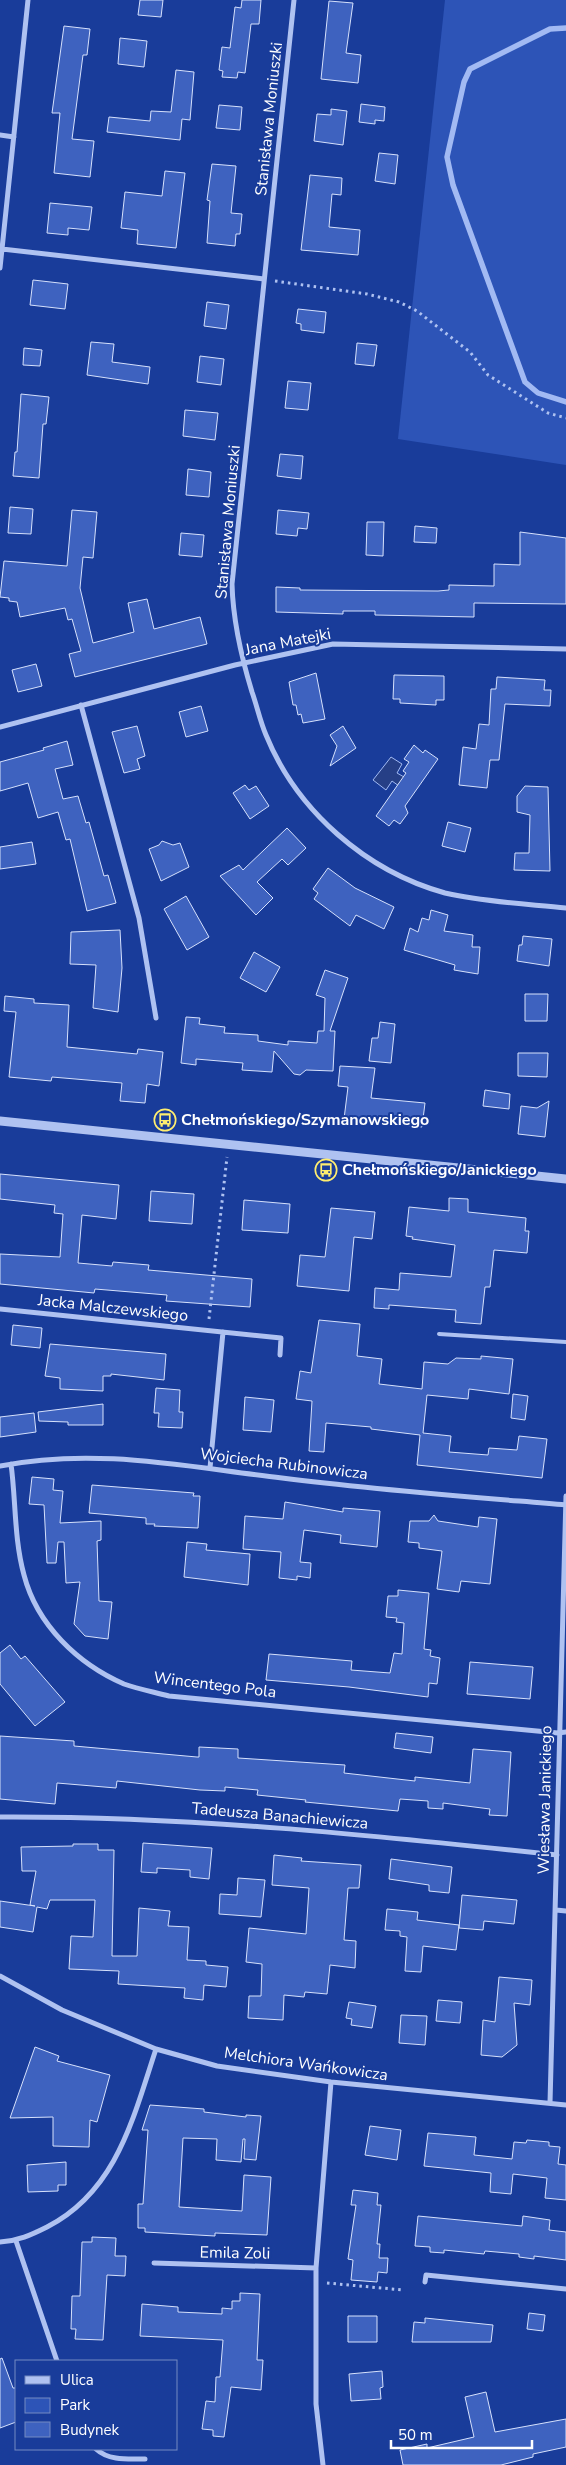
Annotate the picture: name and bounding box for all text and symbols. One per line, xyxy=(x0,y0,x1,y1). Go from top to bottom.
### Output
street label: Stanisława Moniuszki xyxy=(250,41,288,197)
street label: Stanisława Moniuszki xyxy=(210,444,246,600)
street label: Jana Matejki xyxy=(242,623,333,661)
bus stop icon: Chełmońskiego/Szymanowskiego xyxy=(153,1108,177,1132)
place label: Chełmońskiego/Szymanowskiego xyxy=(181,1109,429,1131)
bus stop icon: Chełmońskiego/Janickiego xyxy=(314,1158,338,1182)
place label: Chełmońskiego/Janickiego xyxy=(342,1159,537,1181)
street label: Jacka Malczewskiego xyxy=(36,1289,189,1327)
street label: Wojciecha Rubinowicza xyxy=(199,1443,369,1485)
street label: Wincentego Pola xyxy=(152,1667,278,1703)
street label: Wiesława Janickiego xyxy=(533,1725,557,1875)
street label: Tadeusza Banachiewicza xyxy=(191,1797,369,1835)
street label: Melchiora Wańkowicza xyxy=(223,2042,389,2086)
street label: Emila Zoli xyxy=(200,2241,270,2265)
legend xyxy=(15,2360,178,2450)
text: Ulica xyxy=(60,2370,94,2390)
text: Park xyxy=(60,2395,90,2415)
scale bar xyxy=(391,2418,532,2450)
text: Budynek xyxy=(60,2420,120,2440)
text: 50 m xyxy=(398,2425,433,2445)

